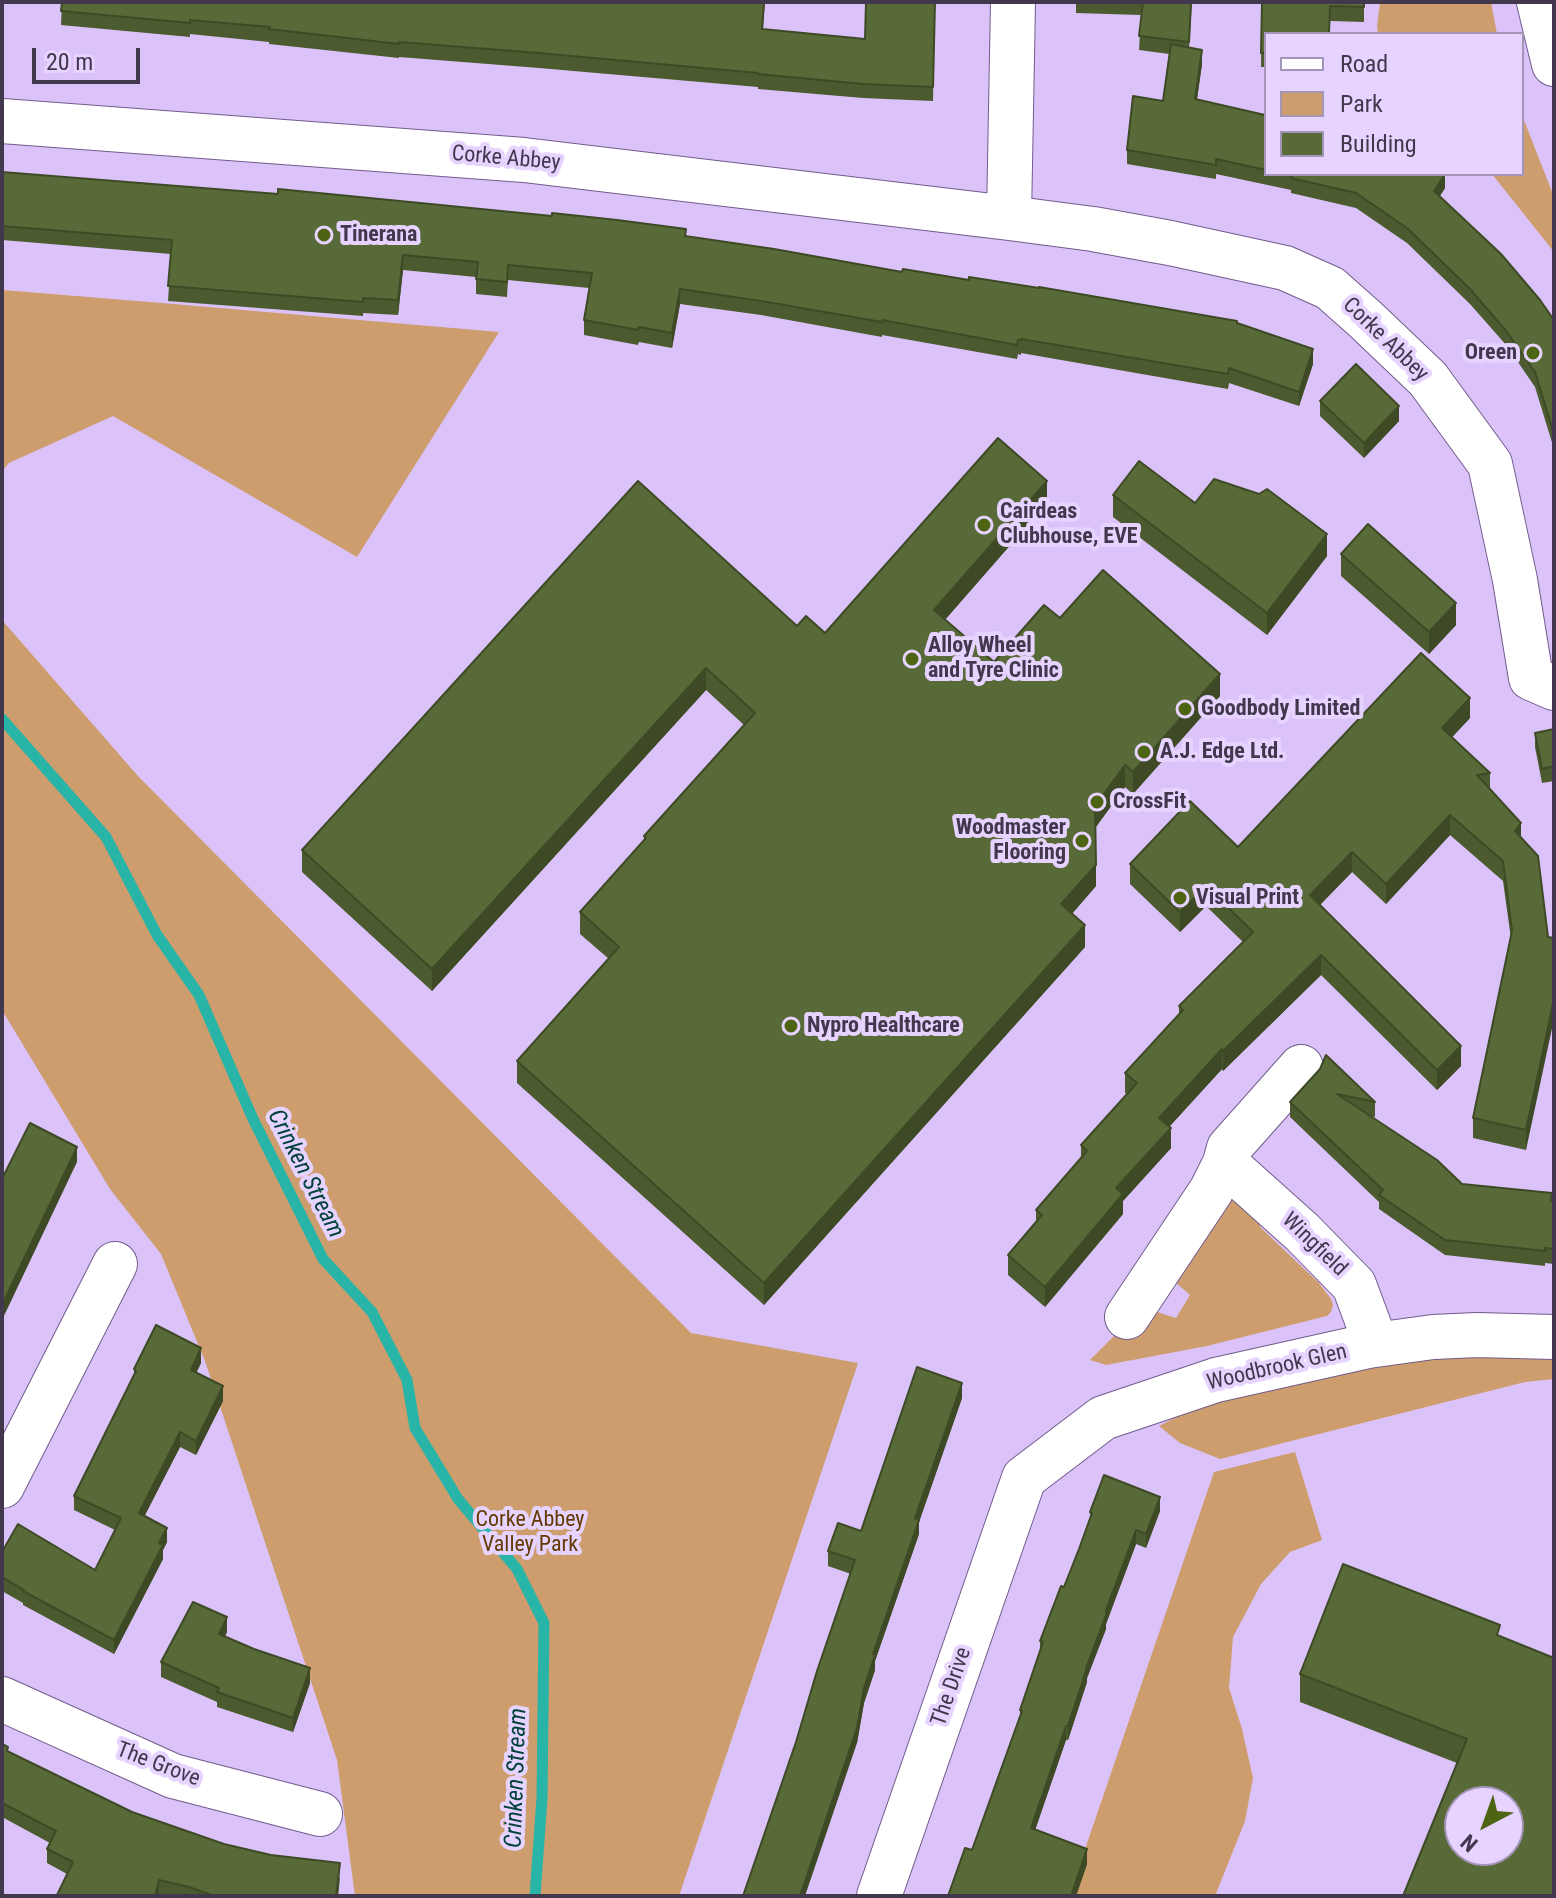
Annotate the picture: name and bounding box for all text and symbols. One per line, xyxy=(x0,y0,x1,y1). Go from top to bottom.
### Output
scale bar xyxy=(36,32,144,82)
legend xyxy=(1264,32,1524,176)
text: 20 m xyxy=(46,48,93,76)
text: Road xyxy=(1340,50,1388,78)
text: Park xyxy=(1340,90,1383,118)
text: Building xyxy=(1340,130,1417,158)
street label: Corke Abbey xyxy=(451,141,561,177)
place label: Tinerana xyxy=(340,222,417,248)
marker: Tinerana xyxy=(315,226,333,244)
street label: Corke Abbey xyxy=(1337,293,1433,387)
place label: Oreen xyxy=(1465,340,1517,366)
marker: Oreen xyxy=(1524,344,1542,362)
place label: Cairdeas Clubhouse, EVE xyxy=(1000,499,1138,550)
marker: Cairdeas Clubhouse, EVE xyxy=(975,516,993,534)
place label: Alloy Wheel and Tyre Clinic xyxy=(928,633,1059,684)
marker: Alloy Wheel and Tyre Clinic xyxy=(903,650,921,668)
place label: Goodbody Limited xyxy=(1201,696,1360,722)
marker: Goodbody Limited xyxy=(1176,700,1194,718)
place label: A.J. Edge Ltd. xyxy=(1160,739,1285,765)
marker: A.J. Edge Ltd. xyxy=(1135,743,1153,761)
place label: CrossFit xyxy=(1113,789,1186,815)
marker: CrossFit xyxy=(1088,793,1106,811)
place label: Woodmaster Flooring xyxy=(956,815,1066,866)
marker: Woodmaster Flooring xyxy=(1073,832,1091,850)
place label: Visual Print xyxy=(1196,885,1299,911)
marker: Visual Print xyxy=(1171,889,1189,907)
place label: Nypro Healthcare xyxy=(807,1013,960,1039)
marker: Nypro Healthcare xyxy=(782,1017,800,1035)
water label: Crinken Stream xyxy=(260,1105,350,1243)
street label: Wingfield xyxy=(1276,1208,1352,1282)
street label: Woodbrook Glen xyxy=(1204,1339,1350,1397)
park label: Corke Abbey Valley Park xyxy=(475,1507,585,1558)
street label: The Drive xyxy=(926,1644,978,1730)
water label: Crinken Stream xyxy=(500,1707,534,1849)
street label: The Grove xyxy=(112,1737,204,1793)
north arrow xyxy=(1444,1786,1524,1866)
text: N xyxy=(1456,1829,1483,1857)

